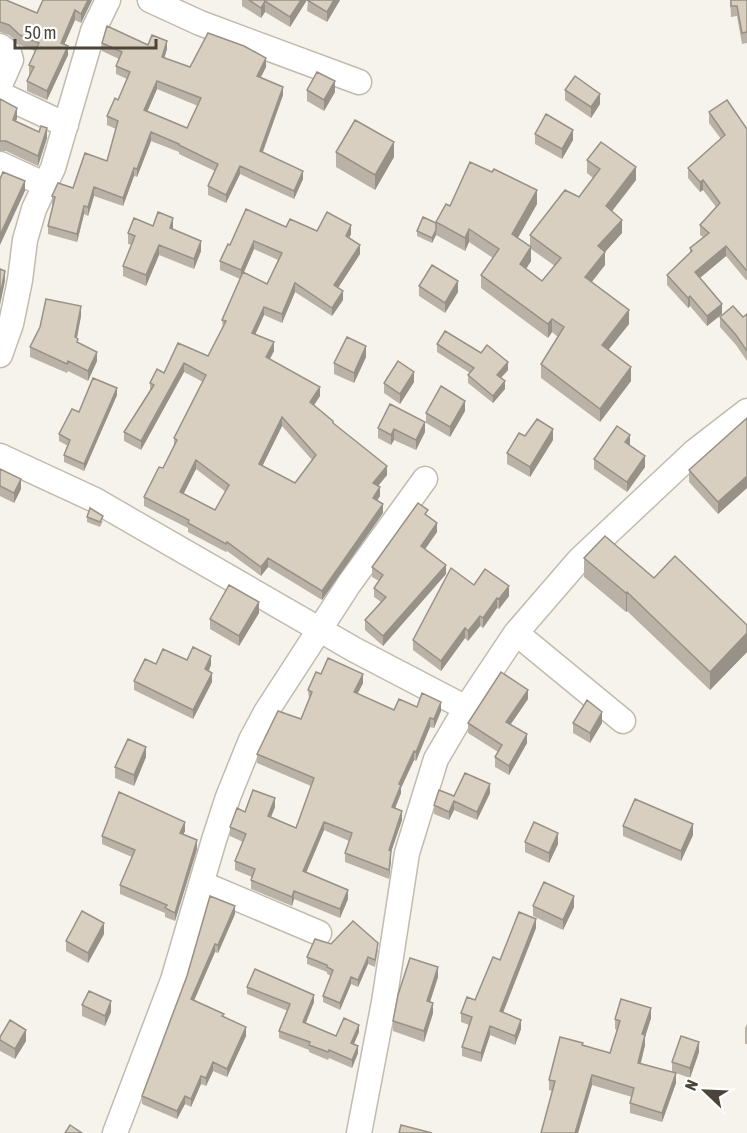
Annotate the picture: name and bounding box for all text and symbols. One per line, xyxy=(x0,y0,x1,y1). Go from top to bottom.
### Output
scale bar xyxy=(15,12,156,50)
text: 50 m xyxy=(24,22,56,43)
north arrow xyxy=(675,1061,735,1121)
text: N xyxy=(681,1077,701,1093)

